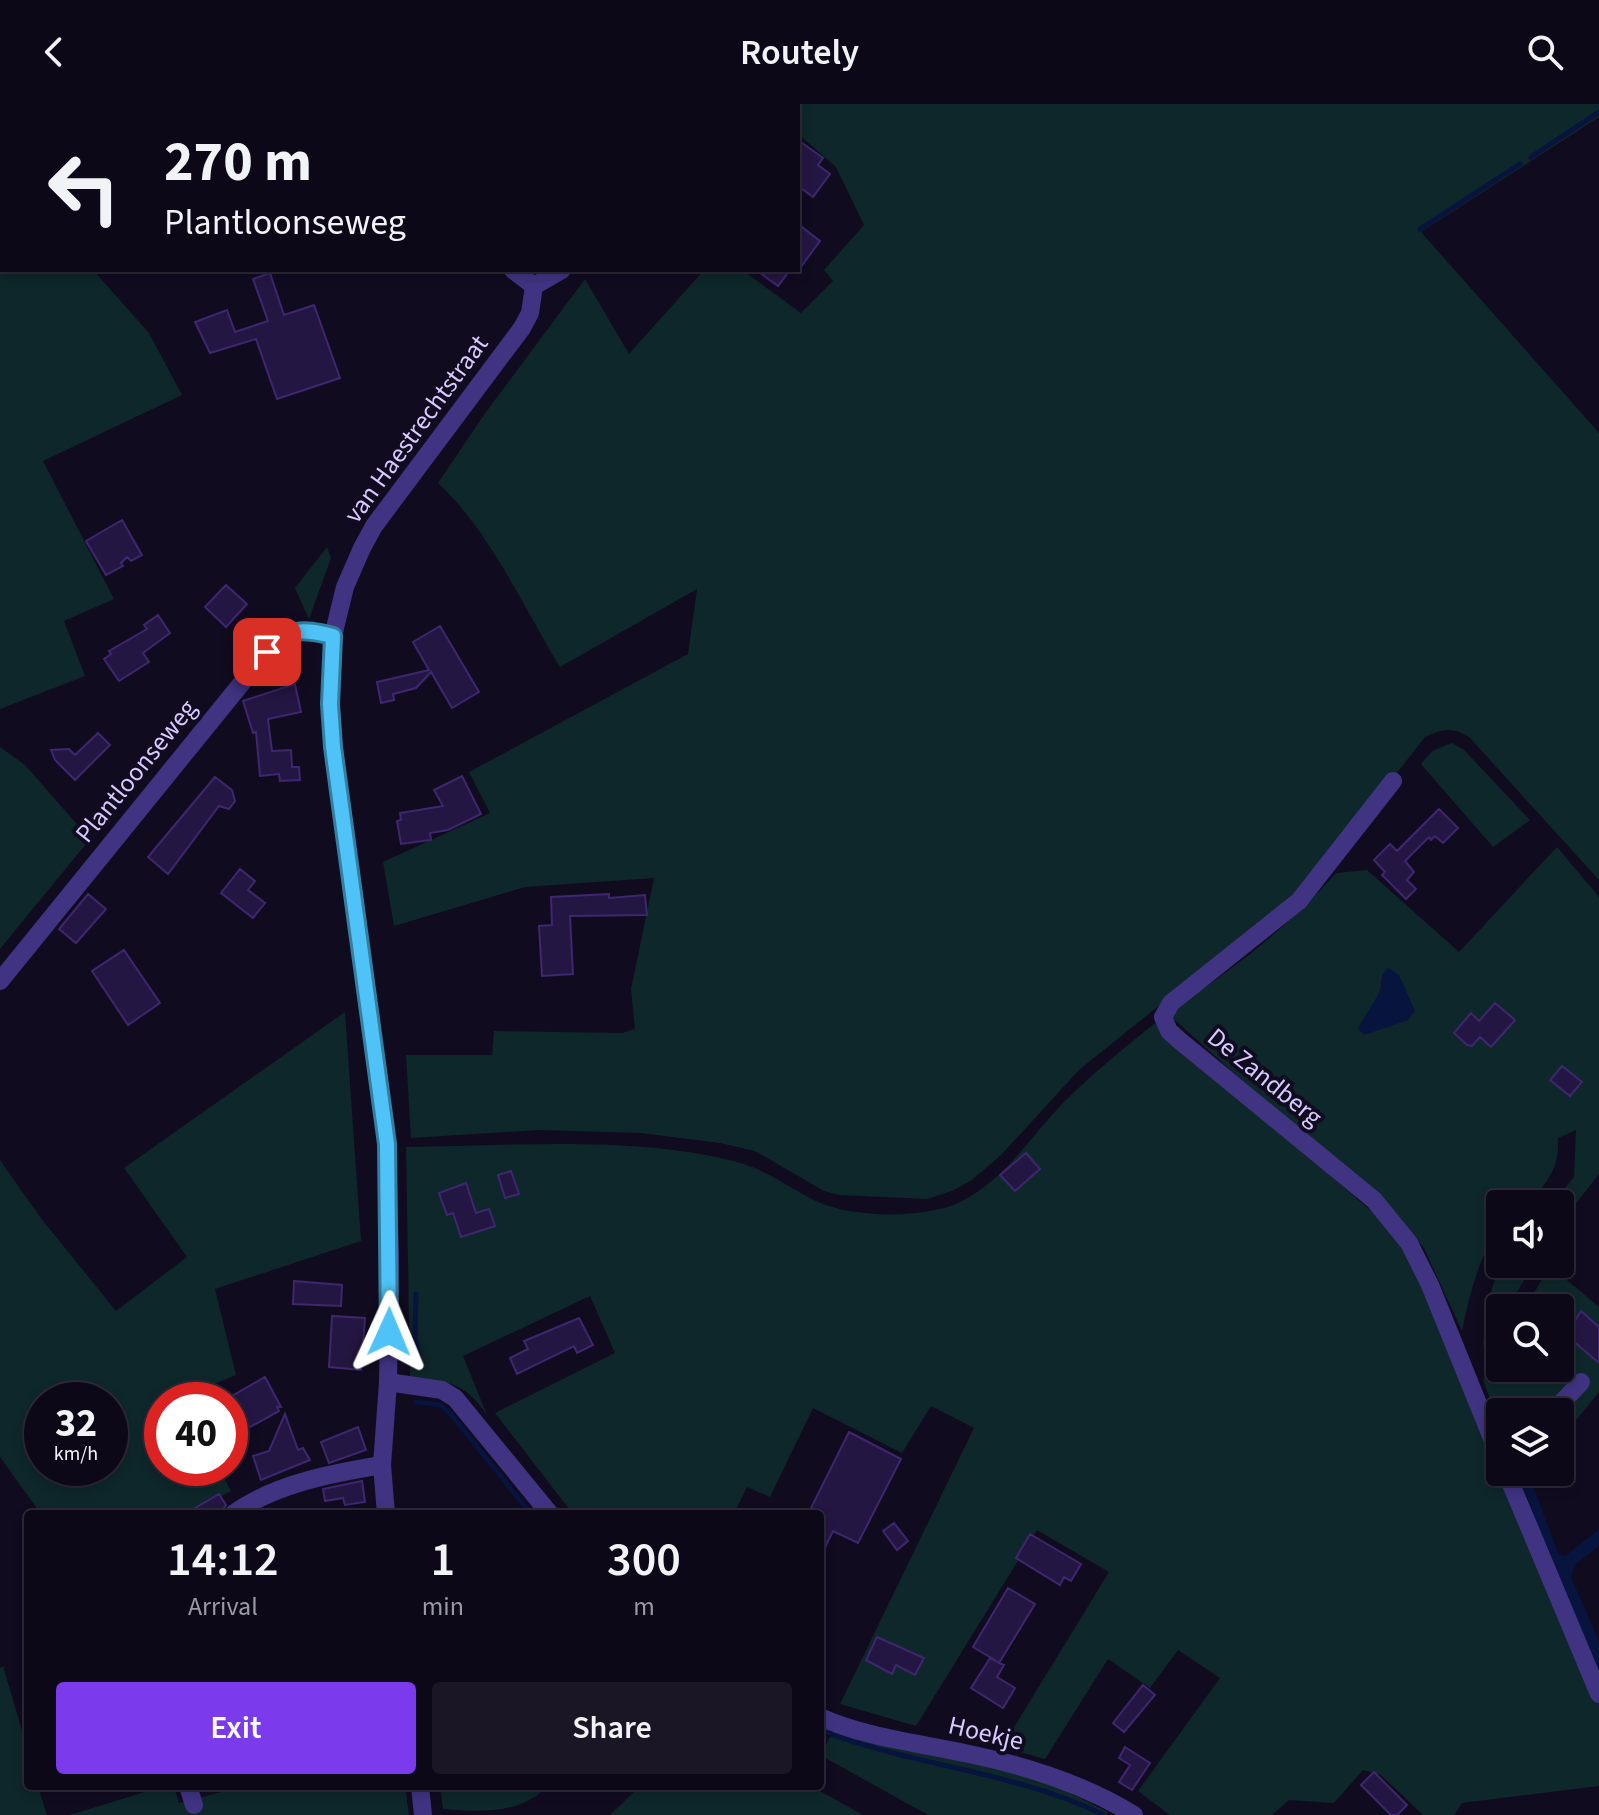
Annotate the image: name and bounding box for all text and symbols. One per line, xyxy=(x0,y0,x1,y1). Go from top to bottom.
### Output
text: Routely xyxy=(740,27,859,78)
icon: back xyxy=(32,30,76,74)
icon: search xyxy=(1523,30,1567,74)
text: 270 m xyxy=(164,123,312,202)
icon: left xyxy=(32,136,136,240)
text: Plantloonseweg xyxy=(164,197,406,248)
street label: van Haestrechtstraat xyxy=(335,327,497,531)
pin xyxy=(233,618,301,686)
icon: arrive xyxy=(245,630,289,674)
street label: Plantloonseweg xyxy=(67,691,205,851)
street label: De Zandberg xyxy=(1200,1019,1330,1135)
map controls xyxy=(1486,1190,1574,1486)
button: sound xyxy=(1486,1190,1574,1278)
position arrow xyxy=(347,1290,431,1374)
button: search xyxy=(1486,1294,1574,1382)
speed limit sign: 40 xyxy=(144,1382,248,1486)
text: 32 xyxy=(55,1395,97,1452)
button: layers xyxy=(1486,1398,1574,1486)
text: km/h xyxy=(54,1440,98,1468)
text: 14:12 xyxy=(167,1526,279,1594)
text: 1 xyxy=(431,1526,455,1594)
text: 300 xyxy=(607,1526,681,1594)
text: Arrival xyxy=(188,1588,258,1625)
text: min xyxy=(422,1588,464,1625)
text: m xyxy=(633,1588,655,1625)
button: Exit xyxy=(56,1682,416,1774)
button: Share xyxy=(432,1682,792,1774)
street label: Hoekje xyxy=(945,1706,1027,1760)

